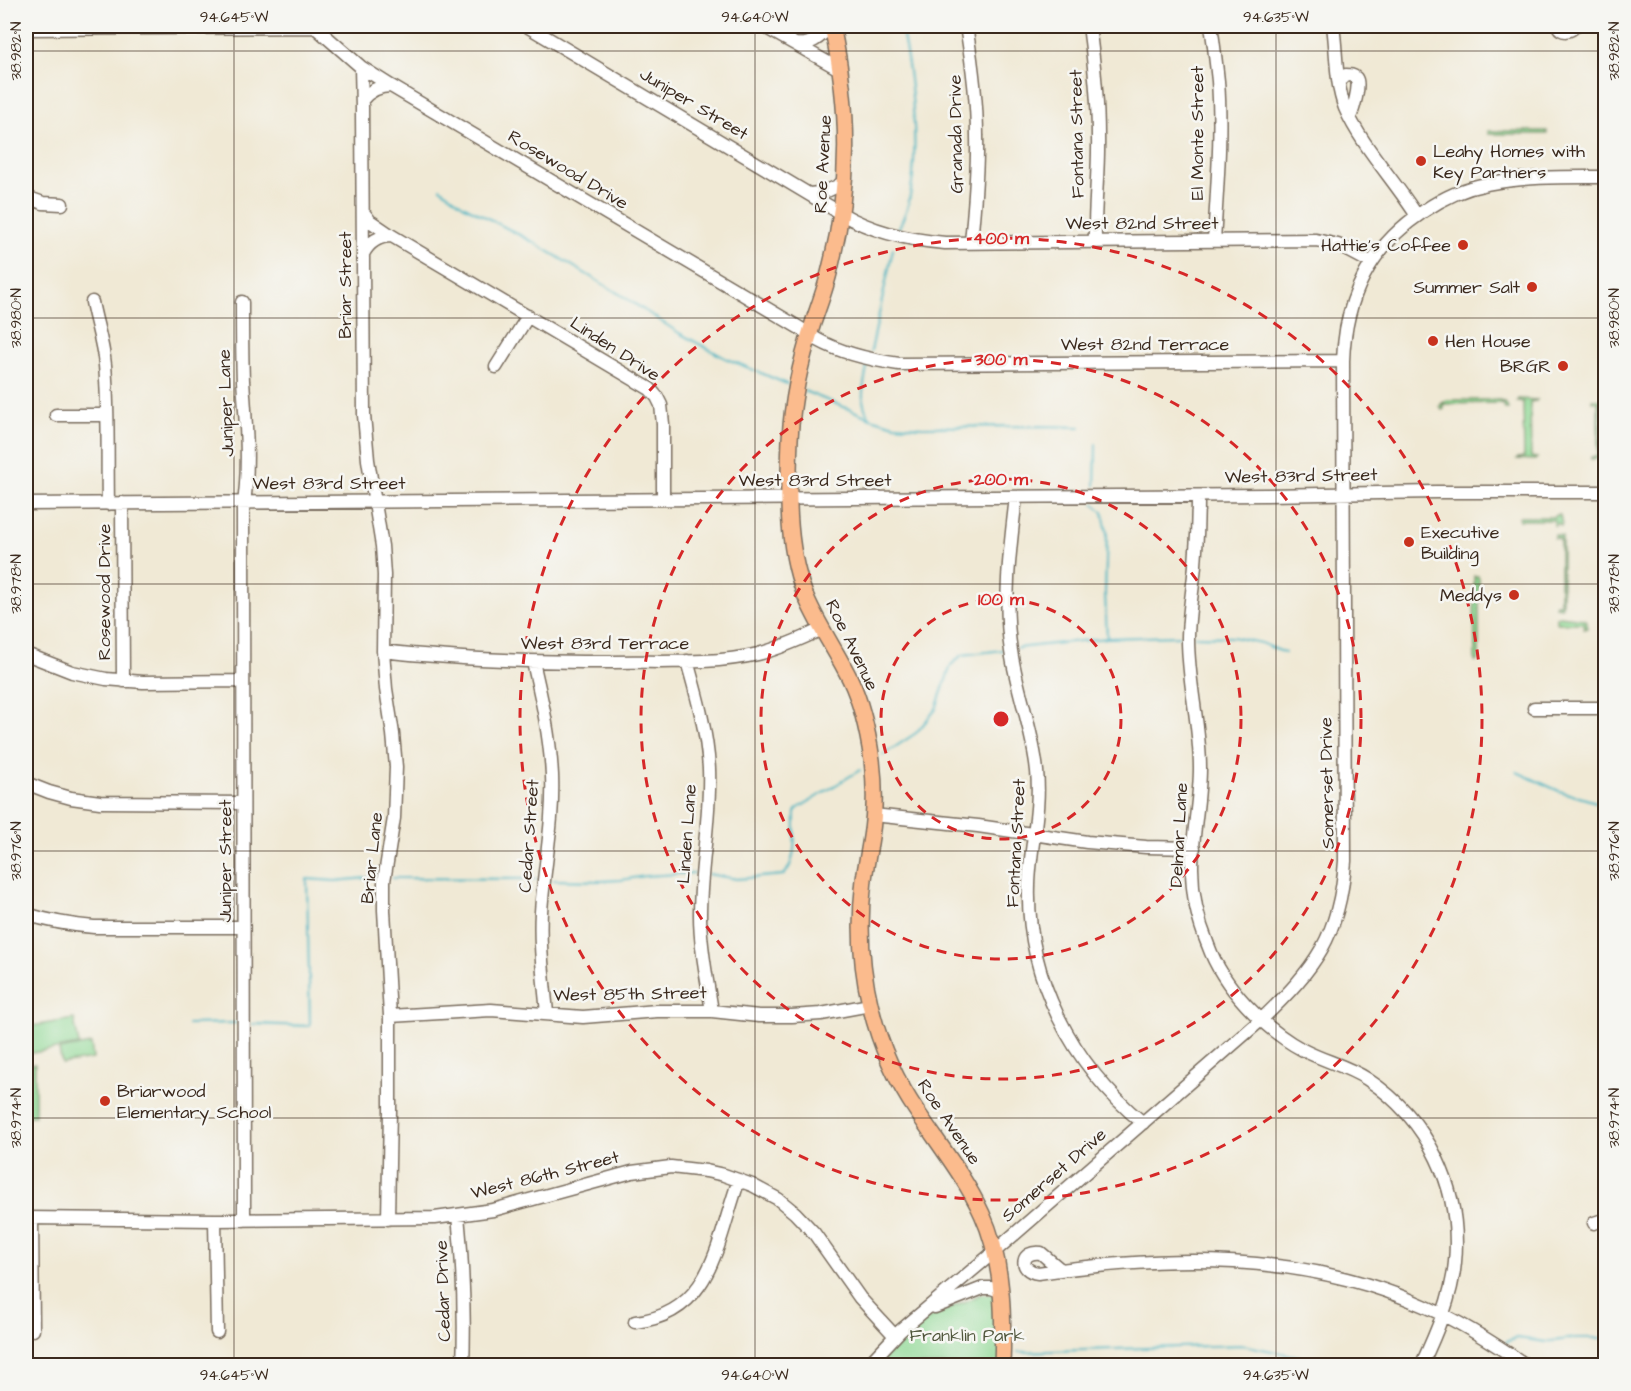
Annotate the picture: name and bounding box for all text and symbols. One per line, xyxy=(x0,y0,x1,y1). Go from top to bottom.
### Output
text: 94.645°W xyxy=(200,7,268,28)
text: 94.640°W xyxy=(721,7,789,28)
text: 94.635°W xyxy=(1243,7,1309,28)
text: 38.982°N xyxy=(6,21,27,81)
text: 38.982°N xyxy=(1604,21,1625,81)
street label: Juniper Street xyxy=(635,62,754,147)
street label: El Monte Street xyxy=(1185,65,1210,200)
street label: Fontana Street xyxy=(1063,69,1091,199)
street label: Granada Drive xyxy=(942,74,970,194)
street label: Roe Avenue xyxy=(808,114,838,214)
street label: Rosewood Drive xyxy=(503,124,633,216)
place label: Leahy Homes with Key Partners xyxy=(1433,139,1585,186)
marker: Leahy Homes with Key Partners xyxy=(1414,154,1428,168)
street label: West 82nd Street xyxy=(1065,211,1219,236)
text: 400 m xyxy=(973,226,1030,251)
street label: Briar Street xyxy=(333,231,358,339)
place label: Hattie’s Coffee xyxy=(1321,233,1451,258)
marker: Hattie’s Coffee xyxy=(1456,238,1470,252)
place label: Summer Salt xyxy=(1414,275,1521,300)
marker: Summer Salt xyxy=(1525,280,1539,294)
text: 38.980°N xyxy=(6,288,27,348)
text: 38.980°N xyxy=(1604,288,1625,348)
street label: Linden Drive xyxy=(565,311,665,388)
place label: Hen House xyxy=(1445,329,1531,354)
street label: West 82nd Terrace xyxy=(1061,332,1230,357)
marker: Hen House xyxy=(1426,334,1440,348)
text: 300 m xyxy=(973,347,1029,372)
street label: Juniper Lane xyxy=(212,349,240,457)
place label: BRGR xyxy=(1500,354,1551,379)
marker: BRGR xyxy=(1556,359,1570,373)
street label: West 83rd Street xyxy=(1224,462,1378,490)
text: 200 m xyxy=(973,467,1029,492)
street label: West 83rd Street xyxy=(739,468,892,493)
street label: West 83rd Street xyxy=(253,471,406,496)
place label: Executive Building xyxy=(1421,520,1500,567)
street label: Rosewood Drive xyxy=(92,524,117,660)
marker: Executive Building xyxy=(1402,535,1416,549)
text: 38.978°N xyxy=(6,554,27,614)
text: 38.978°N xyxy=(1604,554,1625,614)
place label: Meddys xyxy=(1440,583,1502,609)
text: 100 m xyxy=(978,587,1025,612)
marker: Meddys xyxy=(1507,588,1521,602)
street label: Roe Avenue xyxy=(819,595,885,695)
street label: West 83rd Terrace xyxy=(521,631,689,656)
centre of rings xyxy=(991,709,1011,729)
street label: Somerset Drive xyxy=(1313,717,1341,849)
street label: Fontana Street xyxy=(1000,777,1032,908)
street label: Cedar Street xyxy=(513,778,545,894)
street label: Delmar Lane xyxy=(1164,782,1194,888)
street label: Linden Lane xyxy=(671,783,703,885)
street label: Juniper Street xyxy=(213,799,238,922)
street label: Briar Lane xyxy=(355,811,389,905)
text: 38.976°N xyxy=(6,821,27,881)
text: 38.976°N xyxy=(1604,821,1625,881)
street label: West 85th Street xyxy=(553,980,708,1008)
street label: Roe Avenue xyxy=(911,1074,987,1170)
place label: Briarwood Elementary School xyxy=(117,1079,272,1126)
text: 38.974°N xyxy=(6,1088,27,1148)
text: 38.974°N xyxy=(1604,1088,1625,1148)
marker: Briarwood Elementary School xyxy=(98,1094,112,1108)
street label: Somerset Drive xyxy=(996,1122,1112,1228)
street label: West 86th Street xyxy=(468,1144,622,1206)
street label: Cedar Drive xyxy=(429,1240,457,1342)
park label: Franklin Park xyxy=(910,1323,1025,1348)
text: 94.645°W xyxy=(200,1365,268,1386)
text: 94.640°W xyxy=(721,1365,789,1386)
text: 94.635°W xyxy=(1243,1365,1309,1386)

